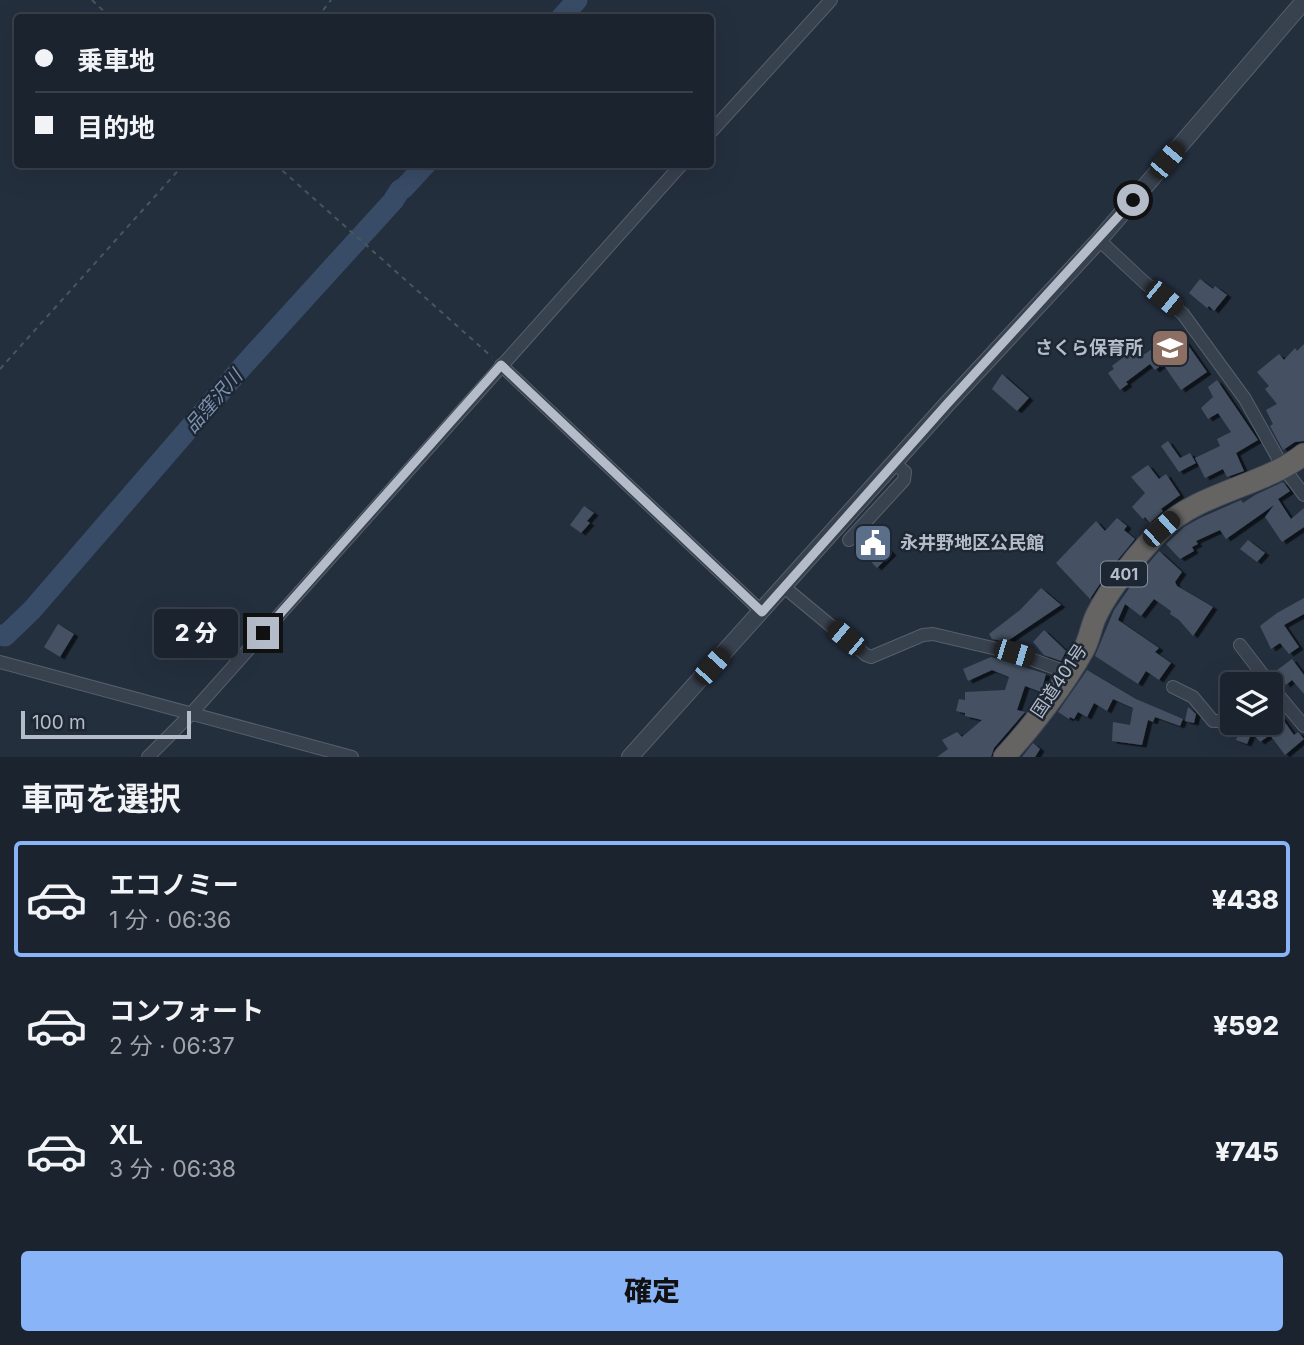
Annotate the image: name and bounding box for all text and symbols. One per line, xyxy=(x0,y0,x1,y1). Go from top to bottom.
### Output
text: 乗車地 xyxy=(77,45,155,76)
text: 目的地 xyxy=(77,112,155,143)
car xyxy=(1146,137,1189,183)
route start xyxy=(1117,184,1149,216)
car xyxy=(1142,277,1187,319)
school or university icon: さくら保育所 xyxy=(1149,327,1191,369)
place label: さくら保育所 xyxy=(1035,337,1143,358)
water label: 品窪沢川 xyxy=(180,364,248,438)
car xyxy=(1139,507,1184,551)
public building icon: 永井野地区公民館 xyxy=(852,522,894,564)
place label: 永井野地区公民館 xyxy=(900,532,1044,553)
road number: 401 xyxy=(1101,562,1147,586)
callout: 2 分 xyxy=(154,608,238,658)
car xyxy=(824,616,869,660)
route end xyxy=(247,617,279,649)
text: 2 分 xyxy=(175,619,217,647)
car xyxy=(991,637,1038,669)
street label: 国道401号 xyxy=(1026,640,1091,722)
car xyxy=(691,643,734,689)
map controls xyxy=(1220,672,1283,735)
button: layers xyxy=(1220,672,1283,735)
scale bar xyxy=(21,708,191,740)
text: 100 m xyxy=(32,711,86,734)
text: 車両を選択 xyxy=(21,779,181,818)
icon: car xyxy=(25,868,88,931)
text: エコノミー xyxy=(109,869,239,900)
text: ¥438 xyxy=(1212,884,1279,915)
text: 1 分 · 06:36 xyxy=(109,906,231,934)
icon: car xyxy=(25,994,88,1057)
text: コンフォート xyxy=(109,995,264,1026)
text: ¥592 xyxy=(1213,1010,1279,1041)
text: 2 分 · 06:37 xyxy=(109,1032,235,1060)
text: XL xyxy=(109,1119,143,1150)
icon: car xyxy=(25,1120,88,1183)
text: ¥745 xyxy=(1215,1136,1279,1167)
text: 3 分 · 06:38 xyxy=(109,1155,236,1183)
button: 確定 xyxy=(21,1251,1283,1331)

